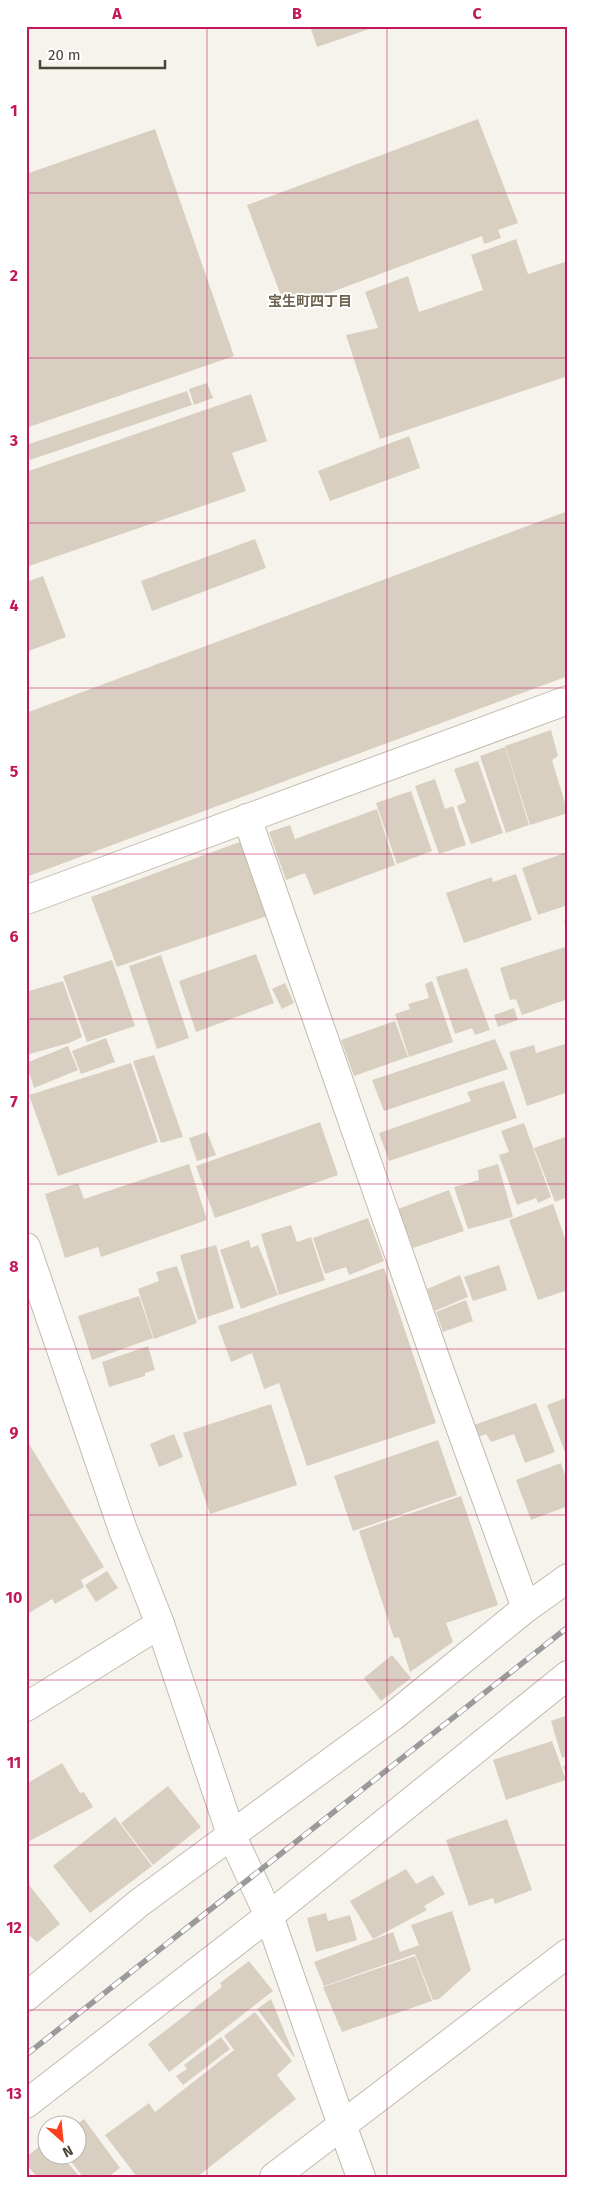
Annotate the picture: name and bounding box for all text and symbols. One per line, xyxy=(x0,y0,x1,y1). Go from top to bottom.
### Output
text: A xyxy=(111,4,122,23)
text: B xyxy=(292,4,302,23)
text: C xyxy=(472,4,482,23)
scale bar xyxy=(40,38,165,70)
text: 20 m xyxy=(48,46,81,64)
text: 1 xyxy=(10,101,18,120)
text: 2 xyxy=(10,266,18,285)
district label: 宝生町四丁目 xyxy=(268,293,352,310)
text: 3 xyxy=(9,431,18,450)
text: 4 xyxy=(9,596,19,615)
text: 5 xyxy=(10,762,19,781)
text: 6 xyxy=(9,927,19,946)
text: 7 xyxy=(10,1092,18,1111)
text: 8 xyxy=(9,1257,19,1276)
text: 9 xyxy=(10,1423,19,1442)
text: 10 xyxy=(6,1588,22,1607)
text: 11 xyxy=(7,1753,21,1772)
text: 12 xyxy=(6,1918,22,1937)
text: 13 xyxy=(6,2084,22,2103)
north arrow xyxy=(38,2116,88,2166)
text: N xyxy=(60,2141,76,2161)

